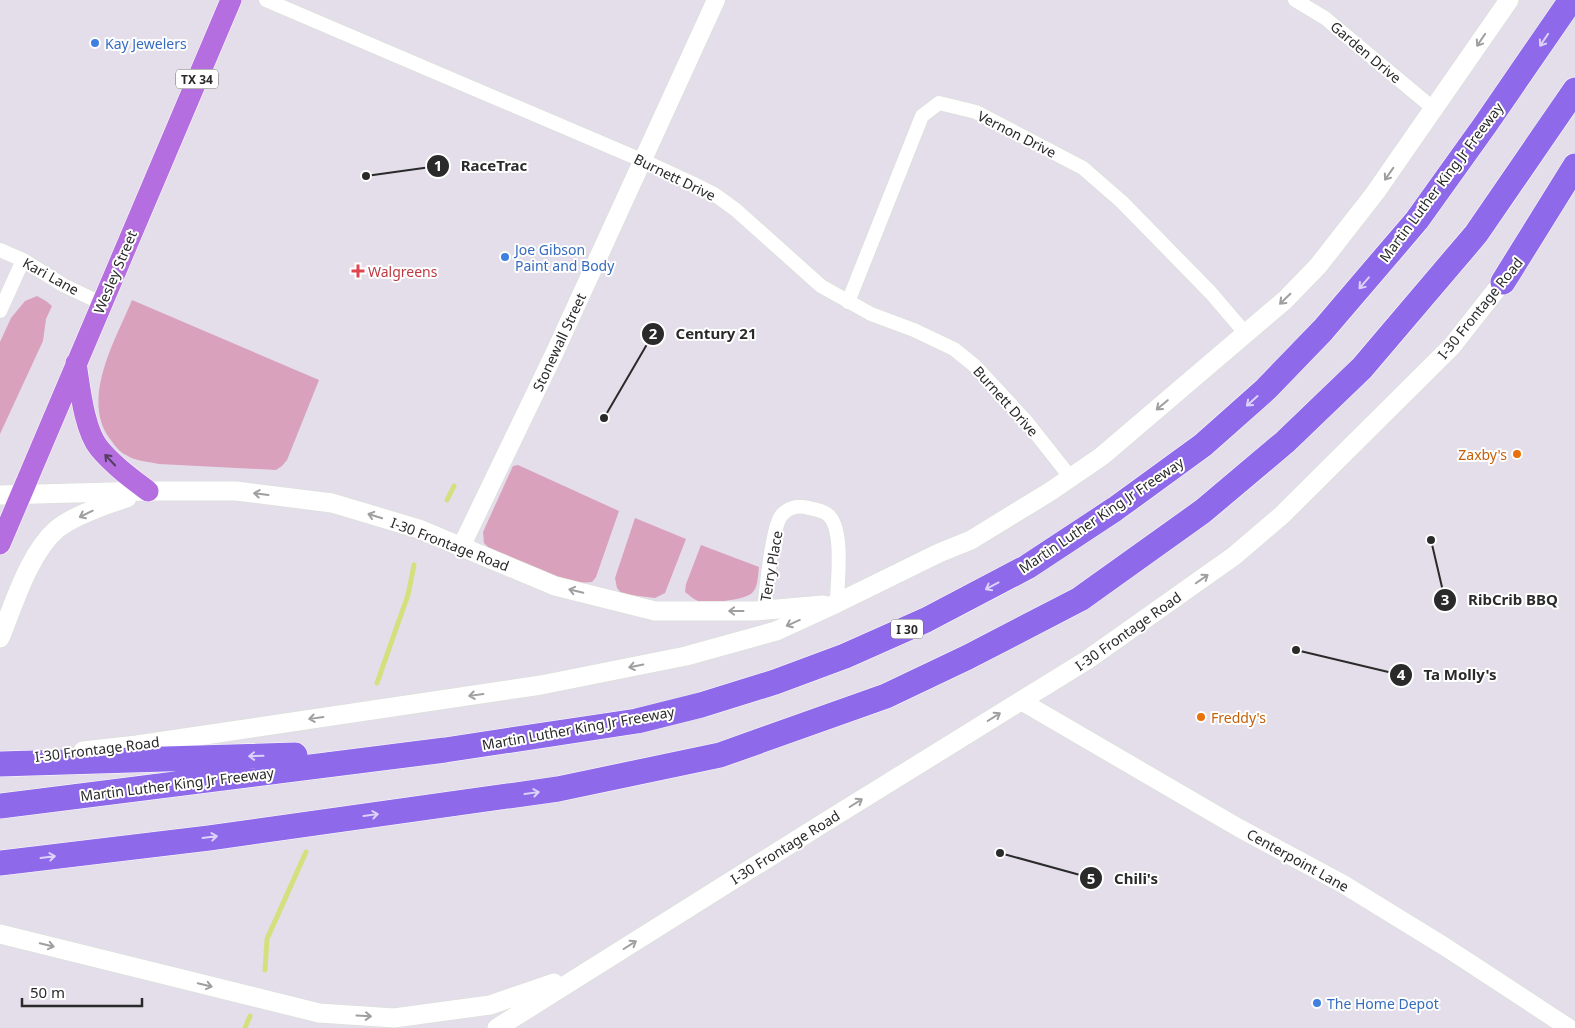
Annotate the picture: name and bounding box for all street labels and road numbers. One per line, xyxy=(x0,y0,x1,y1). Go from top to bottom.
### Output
street label: Garden Drive xyxy=(1327,17,1405,87)
road number: TX 34 xyxy=(176,70,218,88)
street label: Martin Luther King Jr Freeway xyxy=(1375,98,1508,266)
street label: Vernon Drive xyxy=(974,106,1060,162)
street label: Burnett Drive xyxy=(631,149,719,205)
street label: Wesley Street xyxy=(89,228,141,316)
street label: Kari Lane xyxy=(20,253,82,299)
street label: I-30 Frontage Road xyxy=(1433,253,1527,363)
street label: Stonewall Street xyxy=(528,290,590,394)
street label: Burnett Drive xyxy=(969,362,1043,440)
street label: Martin Luther King Jr Freeway xyxy=(1015,452,1188,577)
street label: I-30 Frontage Road xyxy=(388,513,512,575)
street label: Terry Place xyxy=(755,529,787,603)
street label: I-30 Frontage Road xyxy=(1071,587,1185,675)
road number: I 30 xyxy=(891,620,923,638)
street label: Martin Luther King Jr Freeway xyxy=(480,702,677,754)
street label: I-30 Frontage Road xyxy=(34,732,160,766)
street label: Martin Luther King Jr Freeway xyxy=(79,763,276,805)
street label: I-30 Frontage Road xyxy=(727,806,843,888)
street label: Centerpoint Lane xyxy=(1244,824,1353,896)

